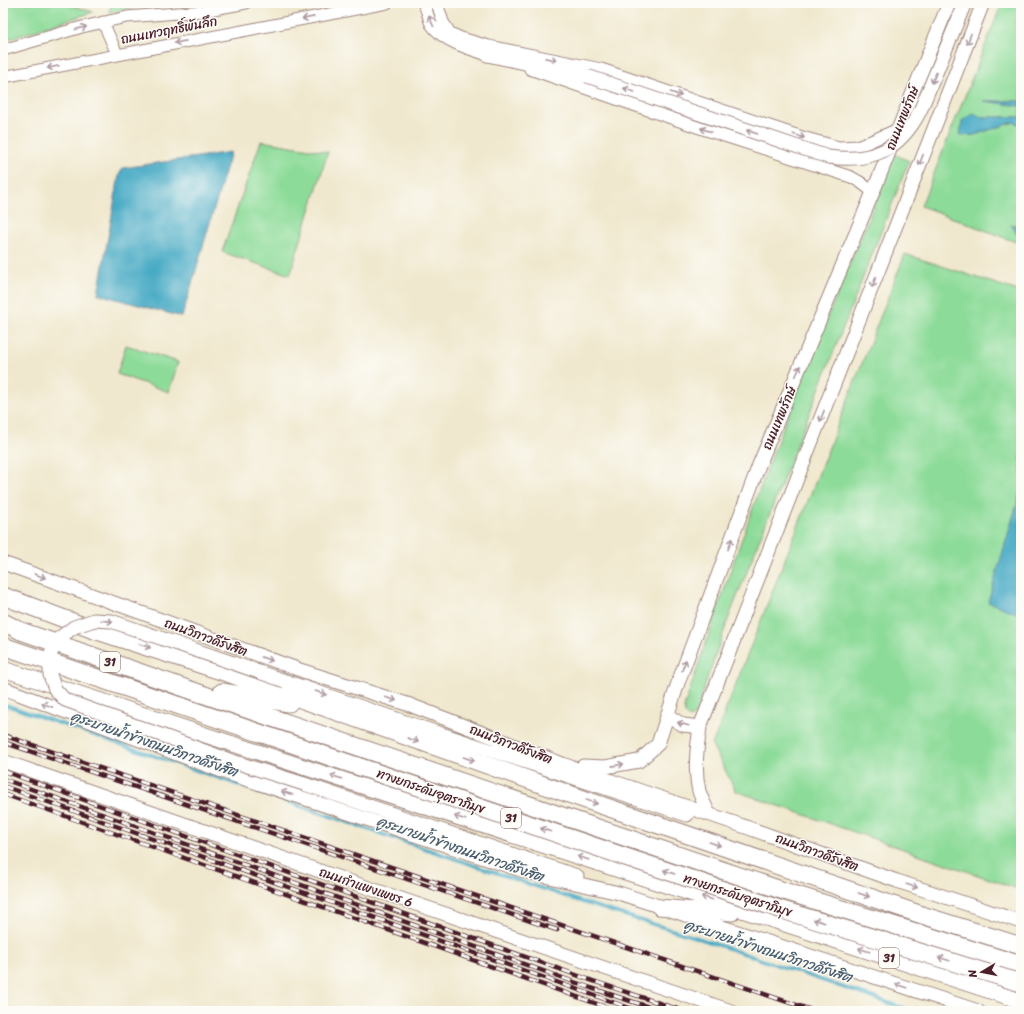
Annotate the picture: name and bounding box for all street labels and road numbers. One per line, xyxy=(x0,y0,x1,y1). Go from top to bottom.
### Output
street label: ถนนเทวฤทธิ์พันลึก xyxy=(119,9,220,51)
street label: ถนนเทพรักษ์ xyxy=(879,80,926,154)
street label: ถนนเทพรักษ์ xyxy=(755,380,804,454)
street label: ถนนวิภาวดีรังสิต xyxy=(161,611,251,663)
road number: 31 xyxy=(100,652,120,672)
street label: ถนนวิภาวดีรังสิต xyxy=(466,718,556,770)
street label: ทางยกระดับอุตราภิมุข xyxy=(374,762,490,821)
road number: 31 xyxy=(501,808,521,828)
street label: ถนนวิภาวดีรังสิต xyxy=(772,826,862,878)
street label: ถนนกำแพงเพชร 6 xyxy=(316,860,416,914)
street label: ทางยกระดับอุตราภิมุข xyxy=(680,867,797,924)
road number: 31 xyxy=(879,948,899,968)

